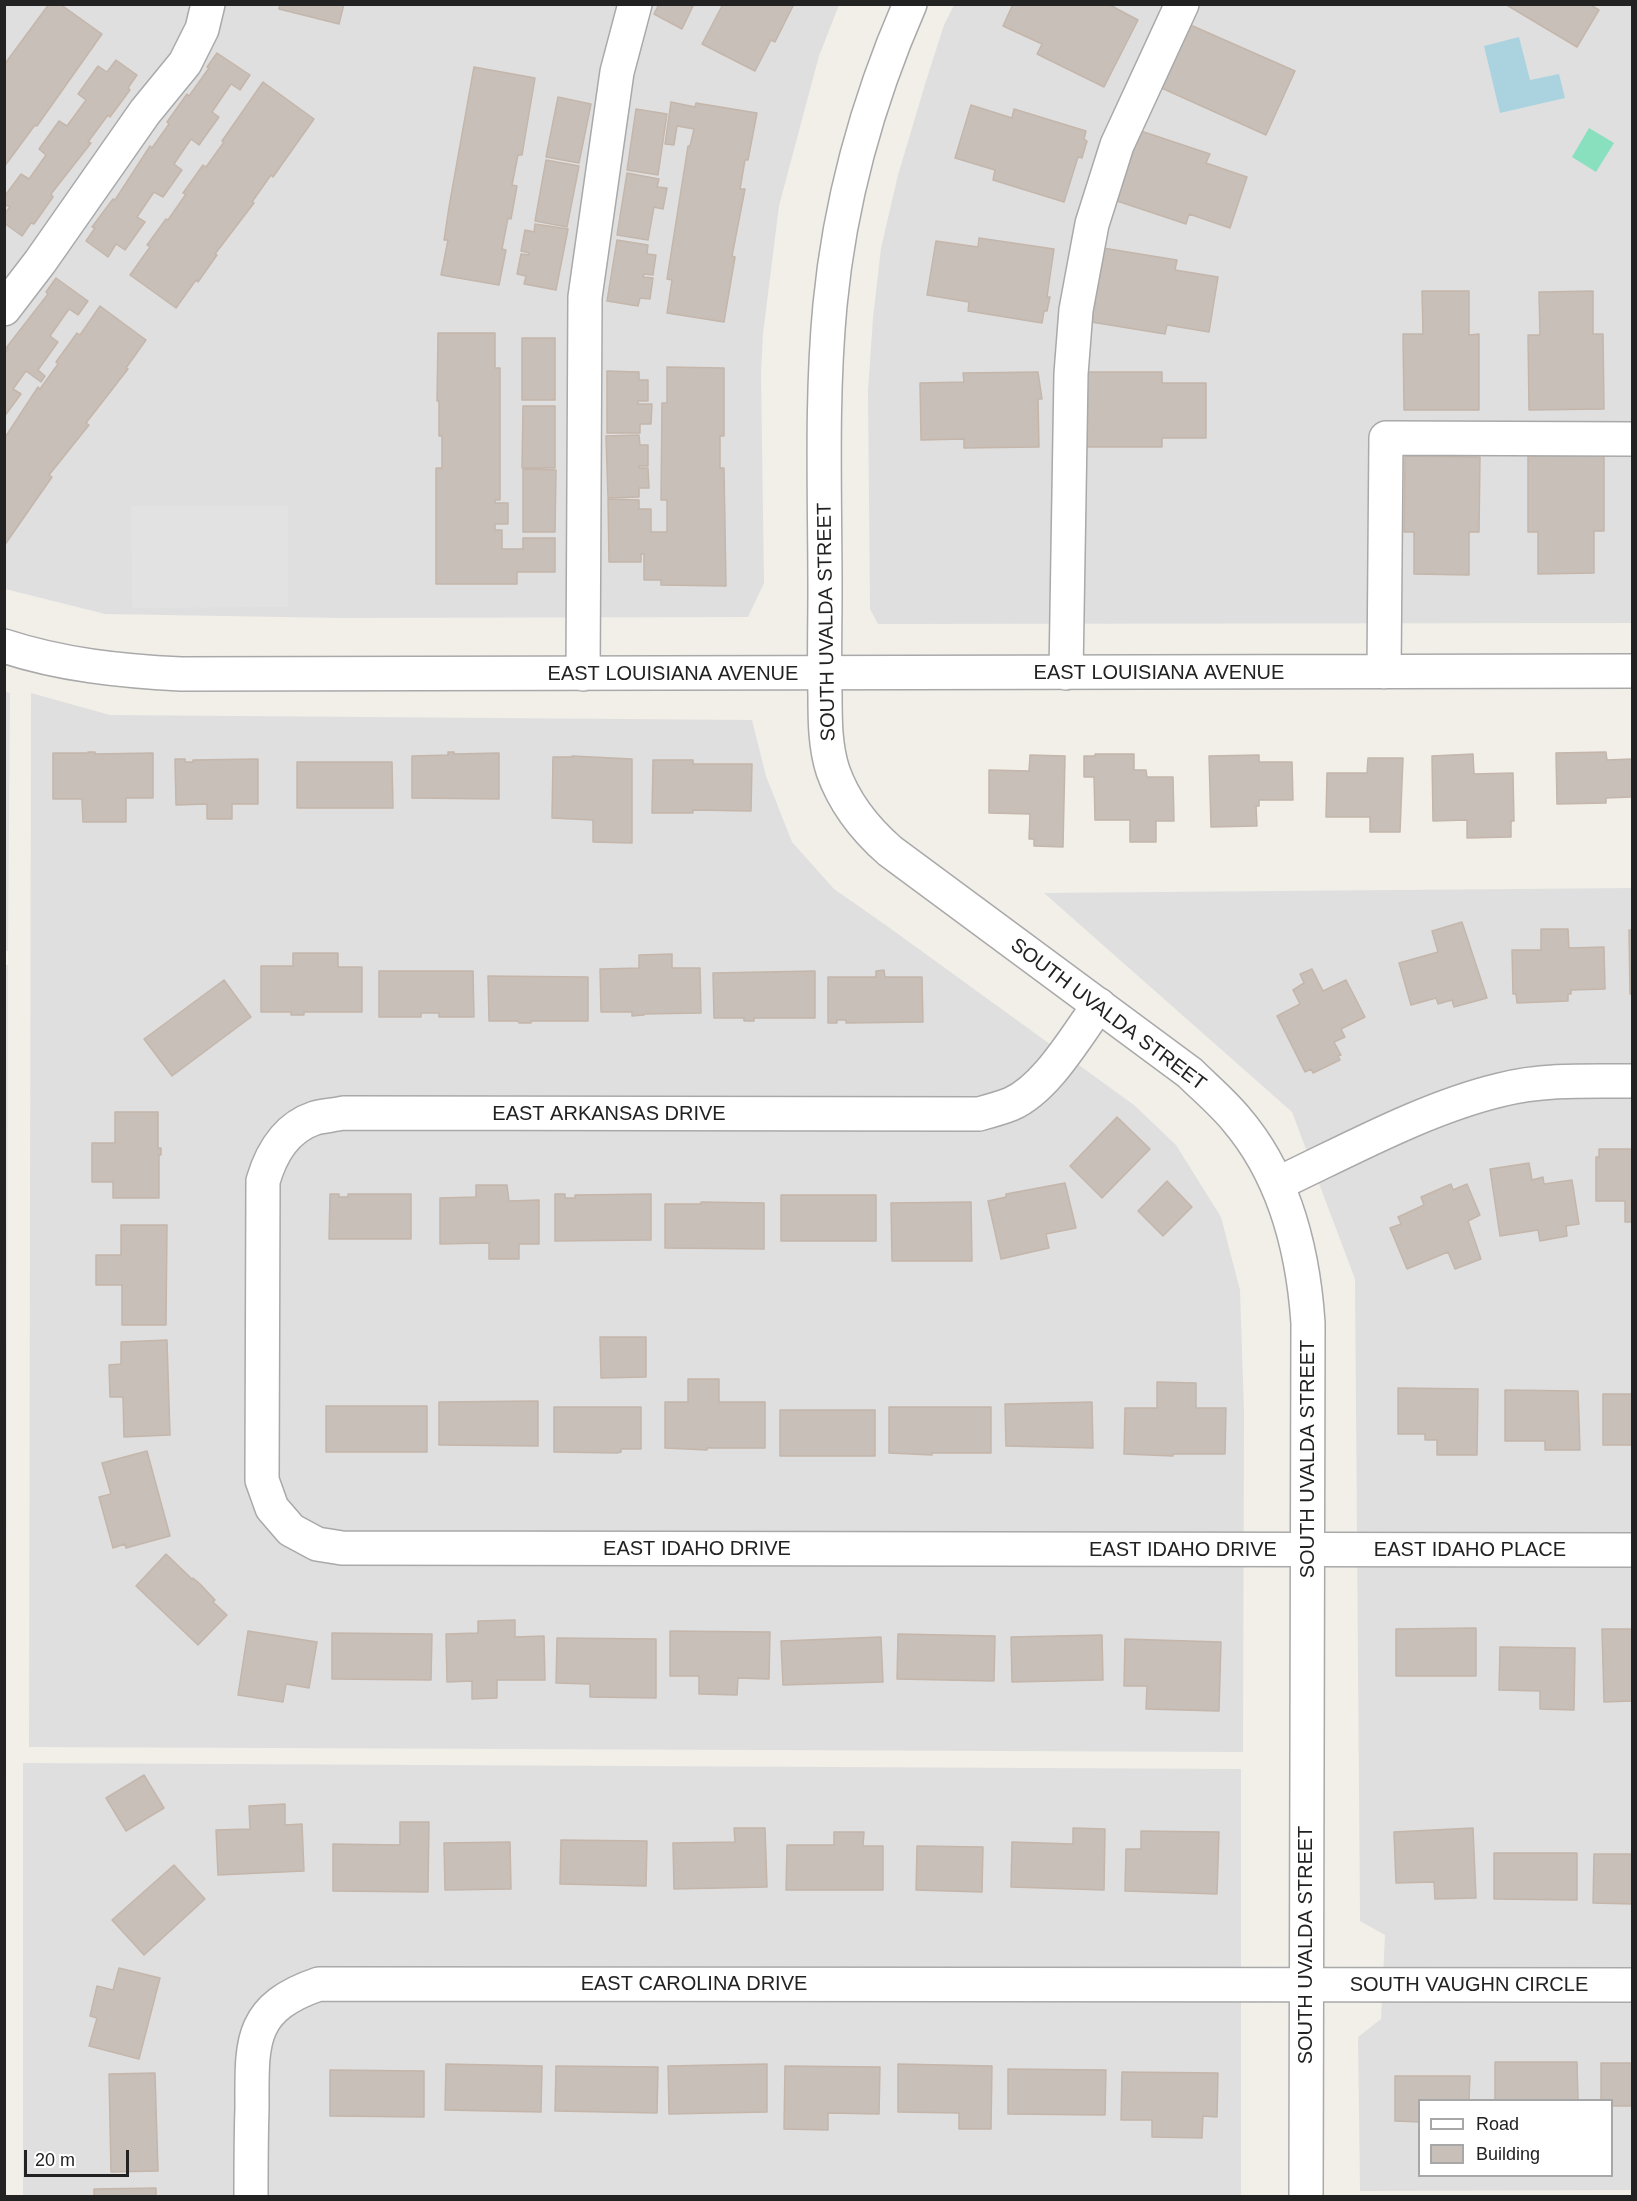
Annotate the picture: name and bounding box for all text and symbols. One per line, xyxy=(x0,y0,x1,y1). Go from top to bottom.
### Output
street label: SOUTH UVALDA STREET xyxy=(813,503,841,741)
street label: EAST LOUISIANA AVENUE xyxy=(1034,661,1284,685)
street label: EAST LOUISIANA AVENUE xyxy=(548,662,798,686)
street label: SOUTH UVALDA STREET xyxy=(1006,934,1210,1096)
street label: EAST ARKANSAS DRIVE xyxy=(492,1102,726,1126)
street label: SOUTH UVALDA STREET xyxy=(1296,1340,1320,1578)
street label: EAST IDAHO DRIVE xyxy=(603,1537,791,1561)
street label: EAST IDAHO DRIVE xyxy=(1089,1538,1277,1562)
street label: EAST IDAHO PLACE xyxy=(1374,1538,1566,1562)
street label: SOUTH UVALDA STREET xyxy=(1294,1826,1318,2064)
street label: EAST CAROLINA DRIVE xyxy=(581,1972,807,1996)
street label: SOUTH VAUGHN CIRCLE xyxy=(1350,1973,1588,1997)
legend xyxy=(1418,2099,1613,2177)
text: Road xyxy=(1476,2114,1519,2134)
scale bar xyxy=(27,2138,132,2176)
text: Building xyxy=(1476,2144,1540,2164)
text: 20 m xyxy=(35,2150,75,2170)

